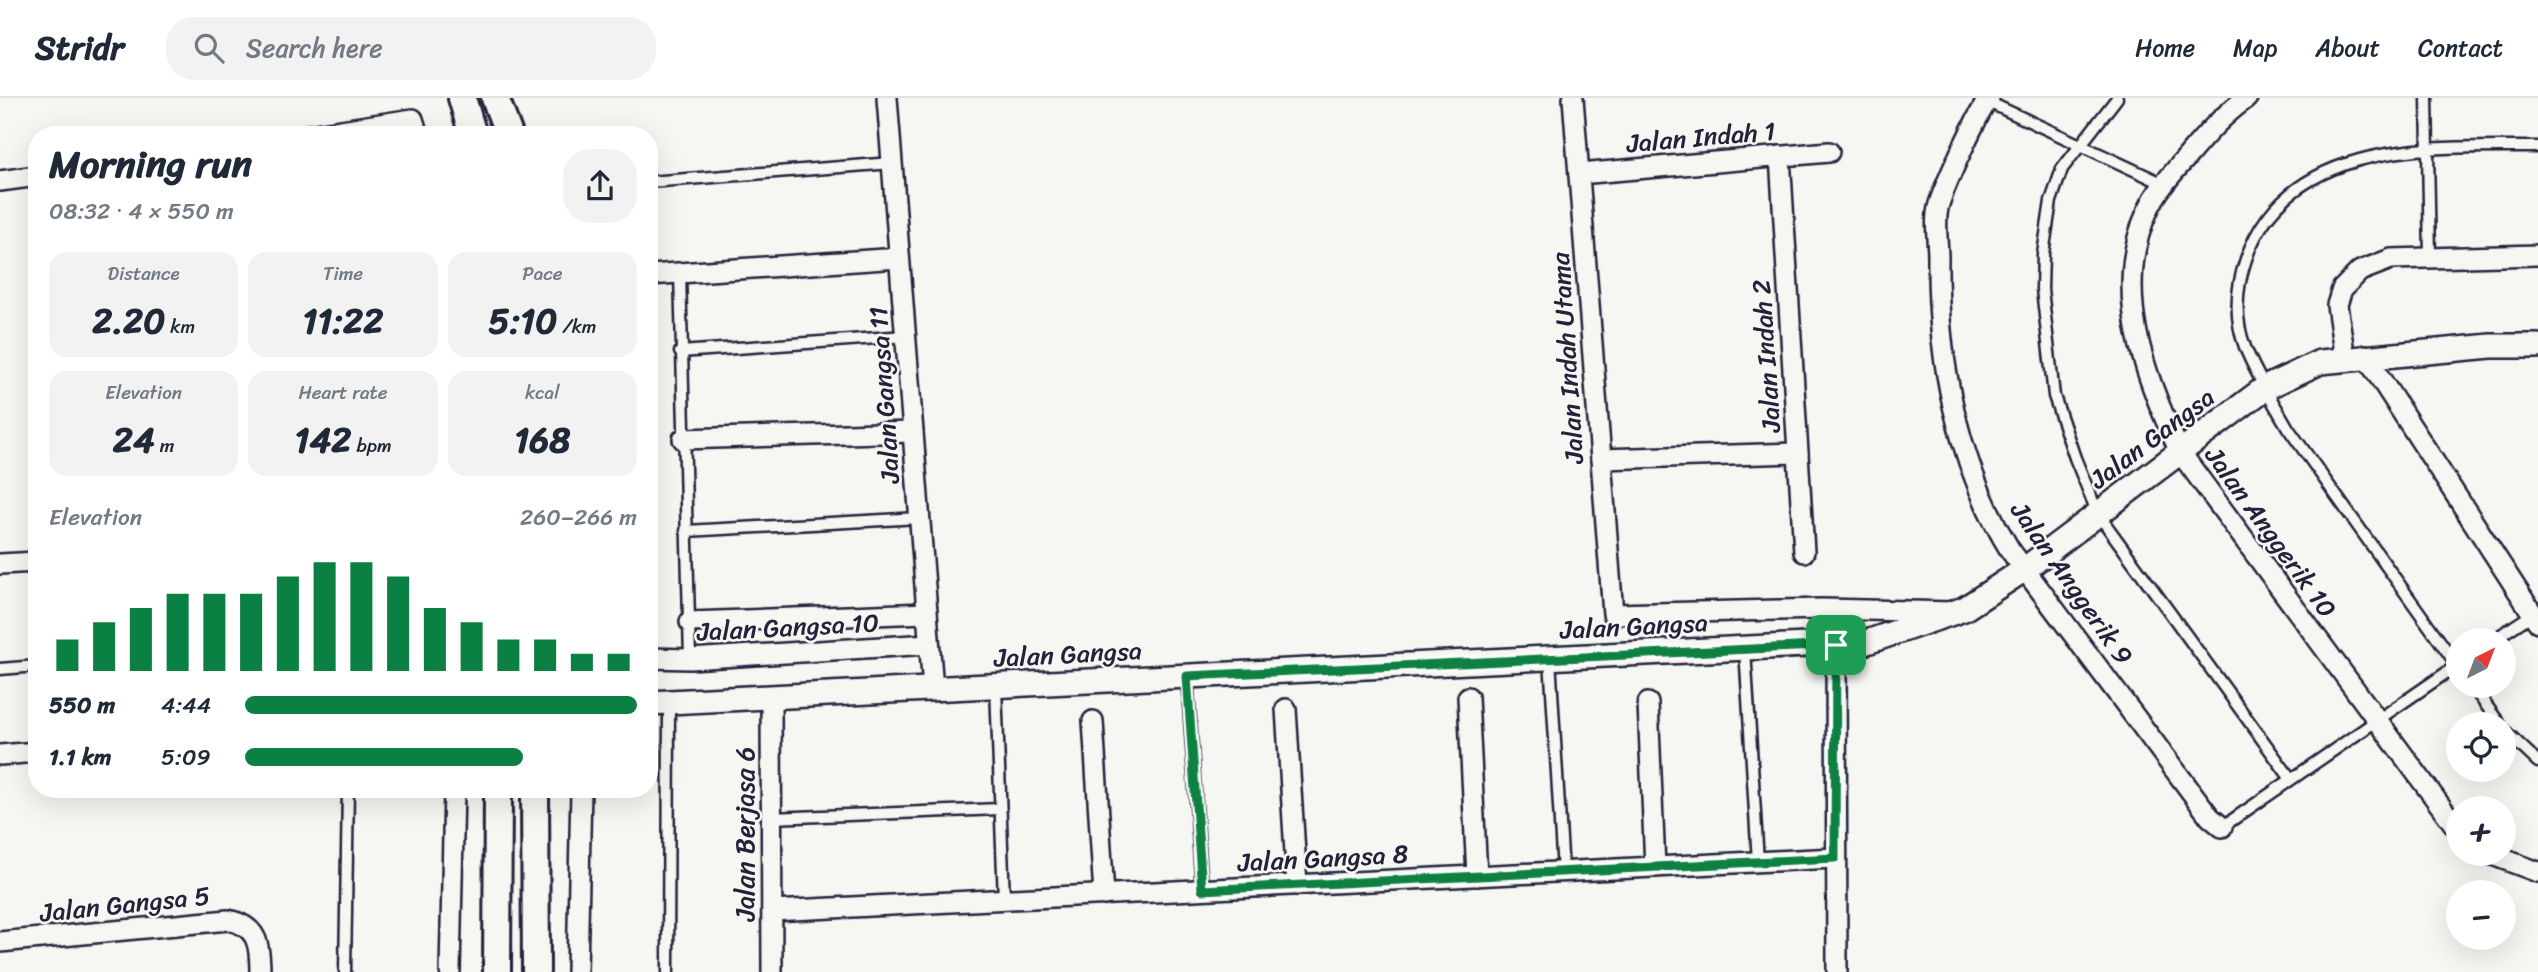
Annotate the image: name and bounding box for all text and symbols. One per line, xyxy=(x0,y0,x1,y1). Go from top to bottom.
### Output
search box xyxy=(166,17,656,80)
text: Stridr xyxy=(35,19,124,77)
text: Search here xyxy=(246,25,383,71)
text: Home xyxy=(2135,27,2195,69)
text: Map xyxy=(2233,27,2277,69)
text: About xyxy=(2315,27,2380,69)
text: Contact xyxy=(2418,27,2503,69)
icon: search xyxy=(190,29,228,67)
street label: Jalan Indah 1 xyxy=(1624,108,1777,167)
text: Morning run xyxy=(49,131,252,198)
button: share xyxy=(563,149,637,223)
text: 08:32 · 4 × 550 m xyxy=(49,191,234,232)
street label: Jalan Indah Utama xyxy=(1537,250,1597,466)
text: Distance xyxy=(108,257,180,290)
text: Time xyxy=(323,257,363,290)
text: Pace xyxy=(522,257,562,290)
street label: Jalan Indah 2 xyxy=(1738,278,1794,435)
text: 2.20 xyxy=(92,290,165,352)
text: 11:22 xyxy=(302,290,383,352)
text: 5:10 xyxy=(488,290,557,352)
street label: Jalan Gangsa 11 xyxy=(855,305,913,486)
text: km xyxy=(165,310,195,343)
text: /km xyxy=(557,310,596,343)
street label: Jalan Gangsa xyxy=(2078,375,2225,502)
text: Elevation xyxy=(105,376,182,409)
text: Heart rate xyxy=(298,376,388,409)
text: kcal xyxy=(525,376,560,409)
text: 24 xyxy=(113,409,155,471)
text: 142 xyxy=(294,409,352,471)
text: 168 xyxy=(514,409,570,471)
text: m xyxy=(155,429,174,462)
text: bpm xyxy=(352,429,392,462)
street label: Jalan Anggerik 10 xyxy=(2192,435,2349,628)
street label: Jalan Anggerik 9 xyxy=(1998,490,2146,675)
text: Elevation xyxy=(49,497,142,538)
text: 260–266 m xyxy=(520,497,637,538)
street label: Jalan Gangsa 10 xyxy=(695,599,880,655)
street label: Jalan Gangsa xyxy=(1558,599,1709,653)
pin xyxy=(1806,615,1866,675)
icon: arrive xyxy=(1817,626,1855,664)
street label: Jalan Gangsa xyxy=(992,627,1143,681)
north arrow xyxy=(2446,628,2516,698)
map controls xyxy=(2446,628,2516,950)
text: 550 m xyxy=(49,685,115,726)
text: 4:44 xyxy=(161,685,211,726)
button: locate xyxy=(2446,712,2516,782)
text: 1.1 km xyxy=(49,737,112,778)
text: 5:09 xyxy=(161,737,211,778)
street label: Jalan Berjasa 6 xyxy=(722,747,768,922)
button: + xyxy=(2446,796,2516,866)
street label: Jalan Gangsa 8 xyxy=(1236,831,1410,885)
street label: Jalan Gangsa 5 xyxy=(37,872,212,936)
button: − xyxy=(2446,880,2516,950)

